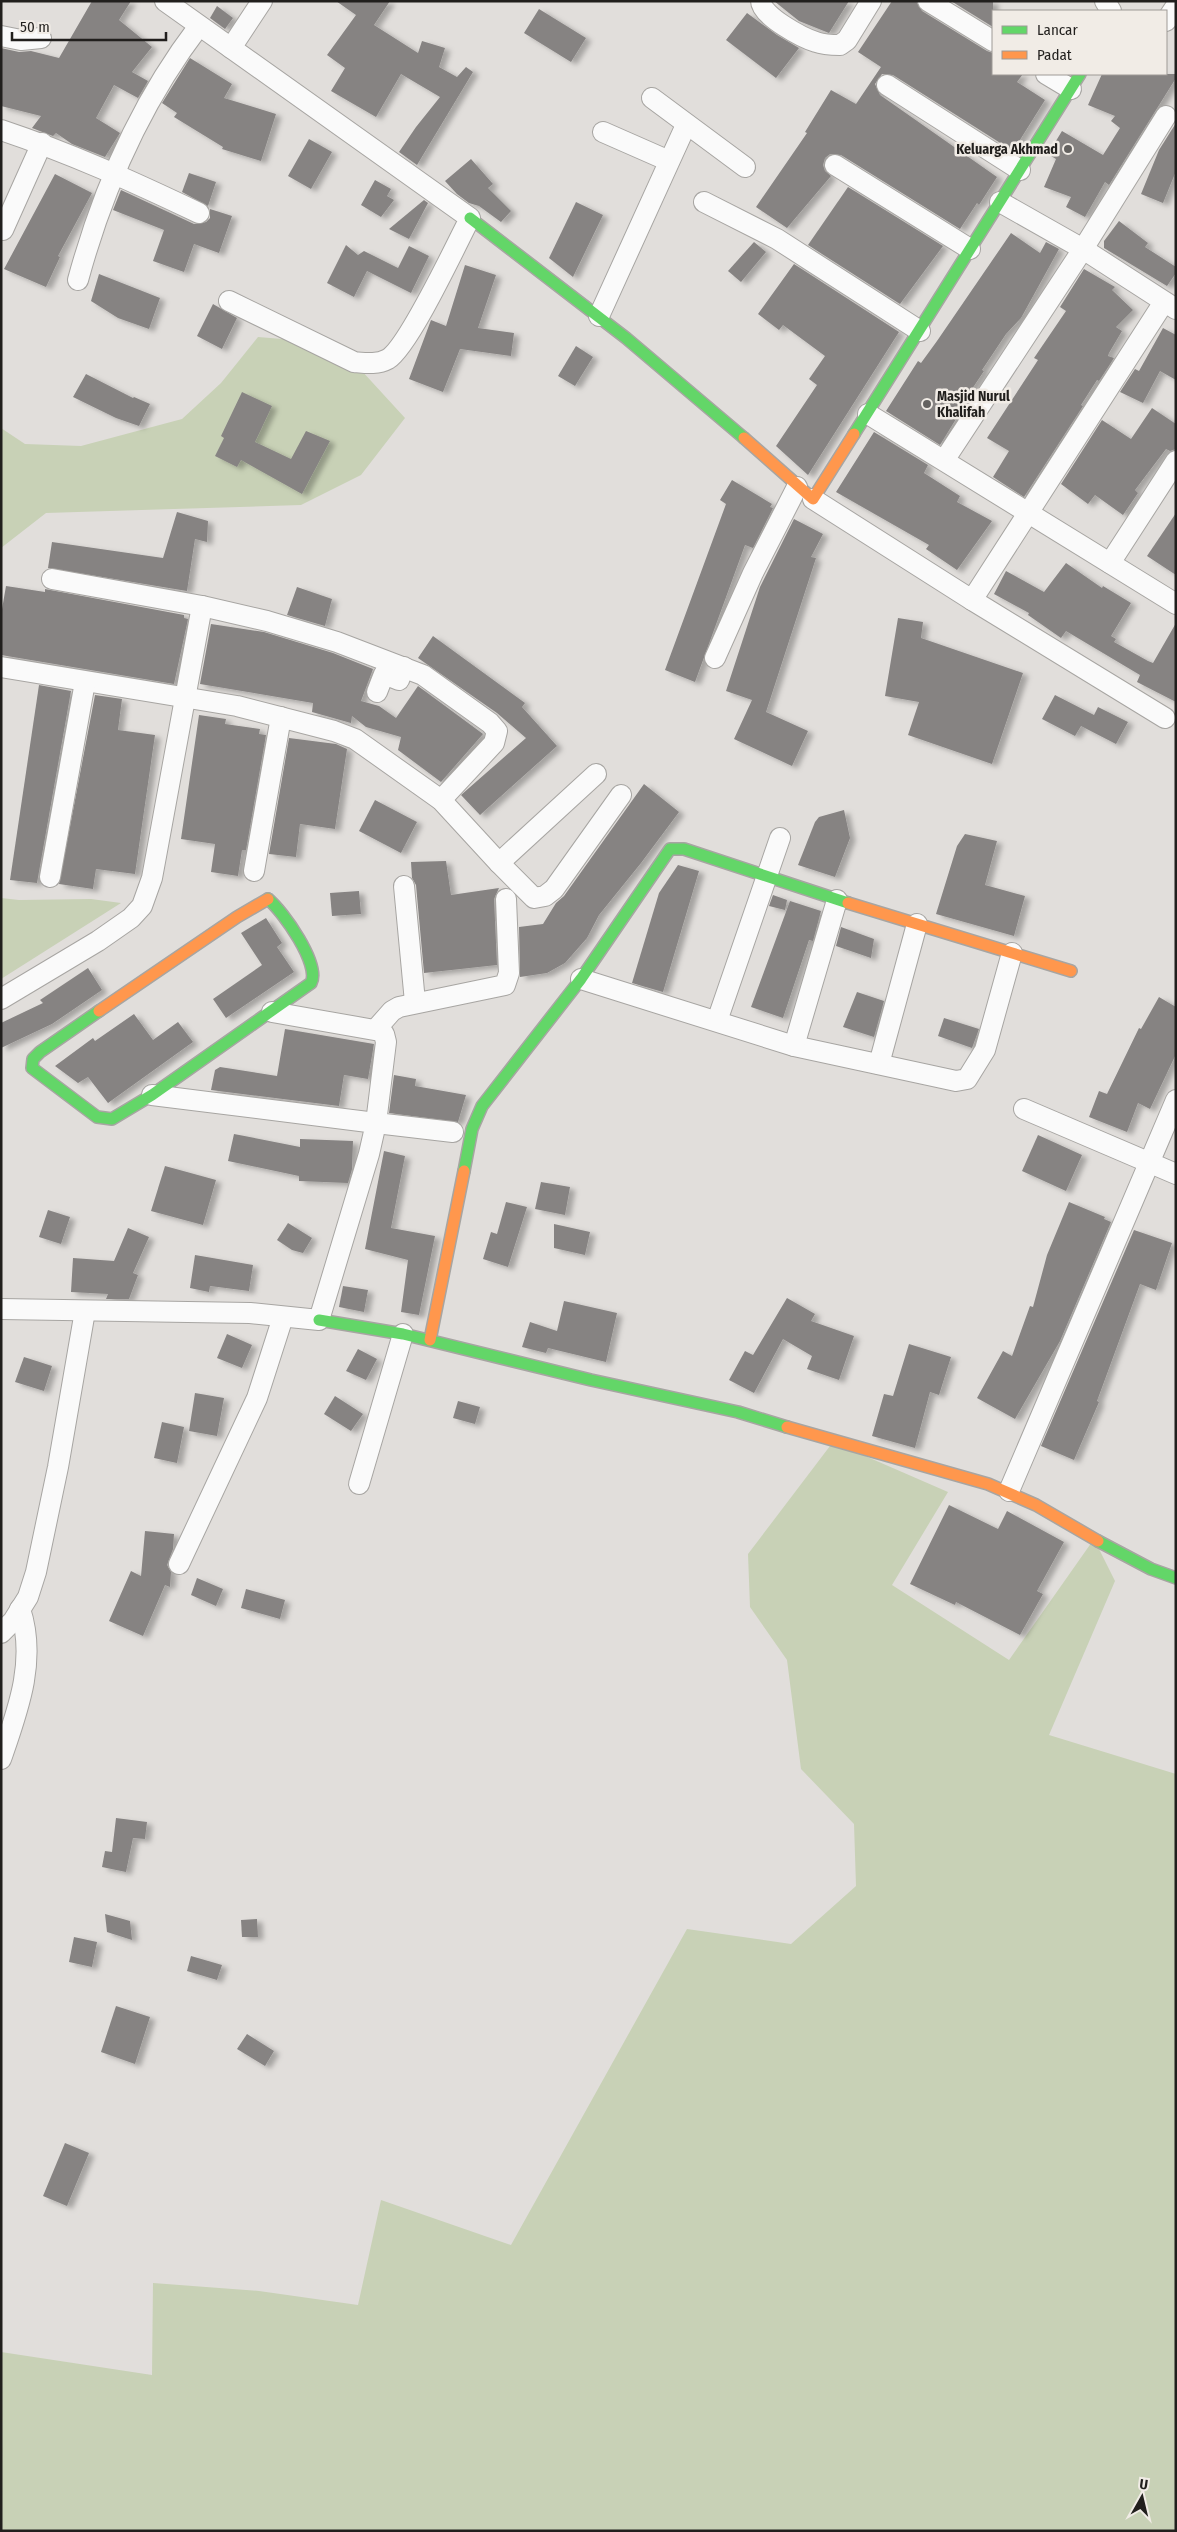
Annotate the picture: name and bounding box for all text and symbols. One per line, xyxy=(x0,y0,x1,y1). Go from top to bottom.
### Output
scale bar xyxy=(12,10,166,42)
legend xyxy=(992,10,1167,75)
text: 50 m xyxy=(20,18,50,36)
text: Lancar xyxy=(1037,21,1078,39)
text: Padat xyxy=(1037,46,1072,64)
place label: Keluarga Akhmad xyxy=(956,141,1058,158)
marker: Keluarga Akhmad xyxy=(1062,143,1074,155)
place label: Masjid Nurul Khalifah xyxy=(937,388,1010,421)
marker: Masjid Nurul Khalifah xyxy=(921,398,933,410)
north arrow xyxy=(1117,2472,1167,2522)
text: U xyxy=(1138,2476,1149,2494)

